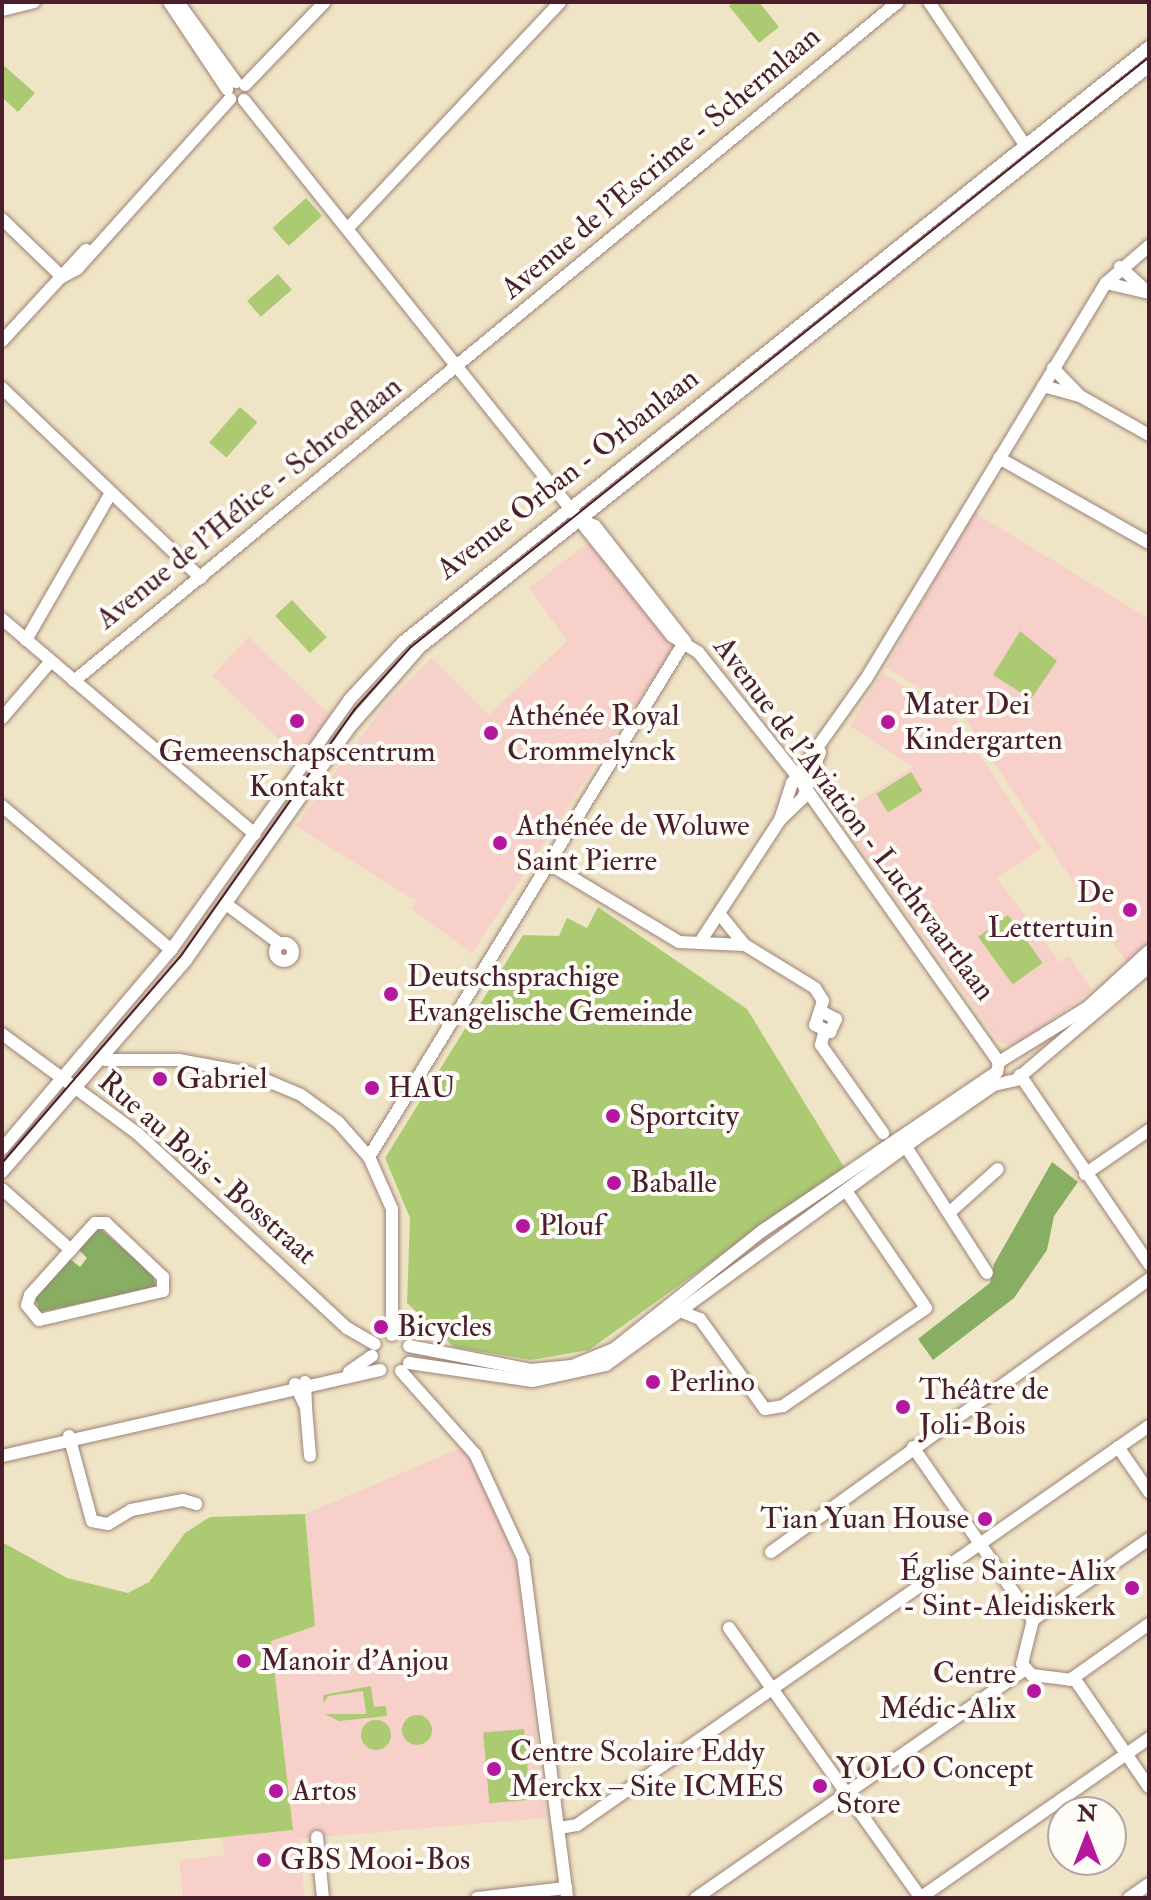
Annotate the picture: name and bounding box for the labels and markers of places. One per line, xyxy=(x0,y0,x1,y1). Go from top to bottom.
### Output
place label: Mater Dei Kindergarten xyxy=(904,687,1063,758)
place label: Athénée Royal Crommelynck xyxy=(507,698,680,768)
marker: Gemeenschapscentrum Kontakt xyxy=(288,712,306,730)
marker: Mater Dei Kindergarten xyxy=(879,713,897,731)
marker: Athénée Royal Crommelynck xyxy=(482,724,500,742)
place label: Gemeenschapscentrum Kontakt xyxy=(158,734,436,804)
place label: Athénée de Woluwe Saint Pierre xyxy=(516,808,749,878)
marker: Athénée de Woluwe Saint Pierre xyxy=(491,834,509,852)
place label: De Lettertuin xyxy=(988,875,1114,946)
marker: De Lettertuin xyxy=(1121,901,1139,919)
place label: Deutschsprachige Evangelische Gemeinde xyxy=(407,959,693,1030)
marker: Deutschsprachige Evangelische Gemeinde xyxy=(382,985,400,1003)
place label: Gabriel xyxy=(176,1061,267,1097)
marker: Gabriel xyxy=(151,1070,169,1088)
place label: HAU xyxy=(388,1070,456,1106)
marker: HAU xyxy=(363,1079,381,1097)
place label: Sportcity xyxy=(629,1098,739,1134)
marker: Sportcity xyxy=(604,1107,622,1125)
place label: Baballe xyxy=(630,1165,717,1201)
marker: Baballe xyxy=(605,1174,623,1192)
place label: Plouf xyxy=(539,1208,604,1244)
marker: Plouf xyxy=(514,1217,532,1235)
place label: Bicycles xyxy=(397,1309,492,1345)
marker: Bicycles xyxy=(372,1318,390,1336)
place label: Perlino xyxy=(669,1364,755,1400)
place label: Théâtre de Joli-Bois xyxy=(919,1372,1049,1442)
marker: Perlino xyxy=(644,1373,662,1391)
marker: Théâtre de Joli-Bois xyxy=(894,1398,912,1416)
place label: Tian Yuan House xyxy=(760,1501,969,1537)
marker: Tian Yuan House xyxy=(976,1510,994,1528)
place label: Église Sainte-Alix - Sint-Aleidiskerk xyxy=(900,1553,1116,1624)
marker: Église Sainte-Alix - Sint-Aleidiskerk xyxy=(1123,1579,1141,1597)
place label: Manoir d'Anjou xyxy=(260,1643,449,1679)
marker: Manoir d'Anjou xyxy=(235,1652,253,1670)
place label: Centre Médic-Alix xyxy=(880,1656,1016,1726)
marker: Centre Médic-Alix xyxy=(1023,1680,1045,1702)
place label: Centre Scolaire Eddy Merckx – Site ICMES xyxy=(510,1734,784,1804)
place label: YOLO Concept Store xyxy=(836,1751,1034,1822)
marker: Centre Scolaire Eddy Merckx – Site ICMES xyxy=(485,1760,503,1778)
place label: Artos xyxy=(292,1773,357,1809)
marker: YOLO Concept Store xyxy=(811,1777,829,1795)
marker: Artos xyxy=(267,1782,285,1800)
place label: GBS Mooi-Bos xyxy=(280,1842,470,1878)
marker: GBS Mooi-Bos xyxy=(255,1851,273,1869)

